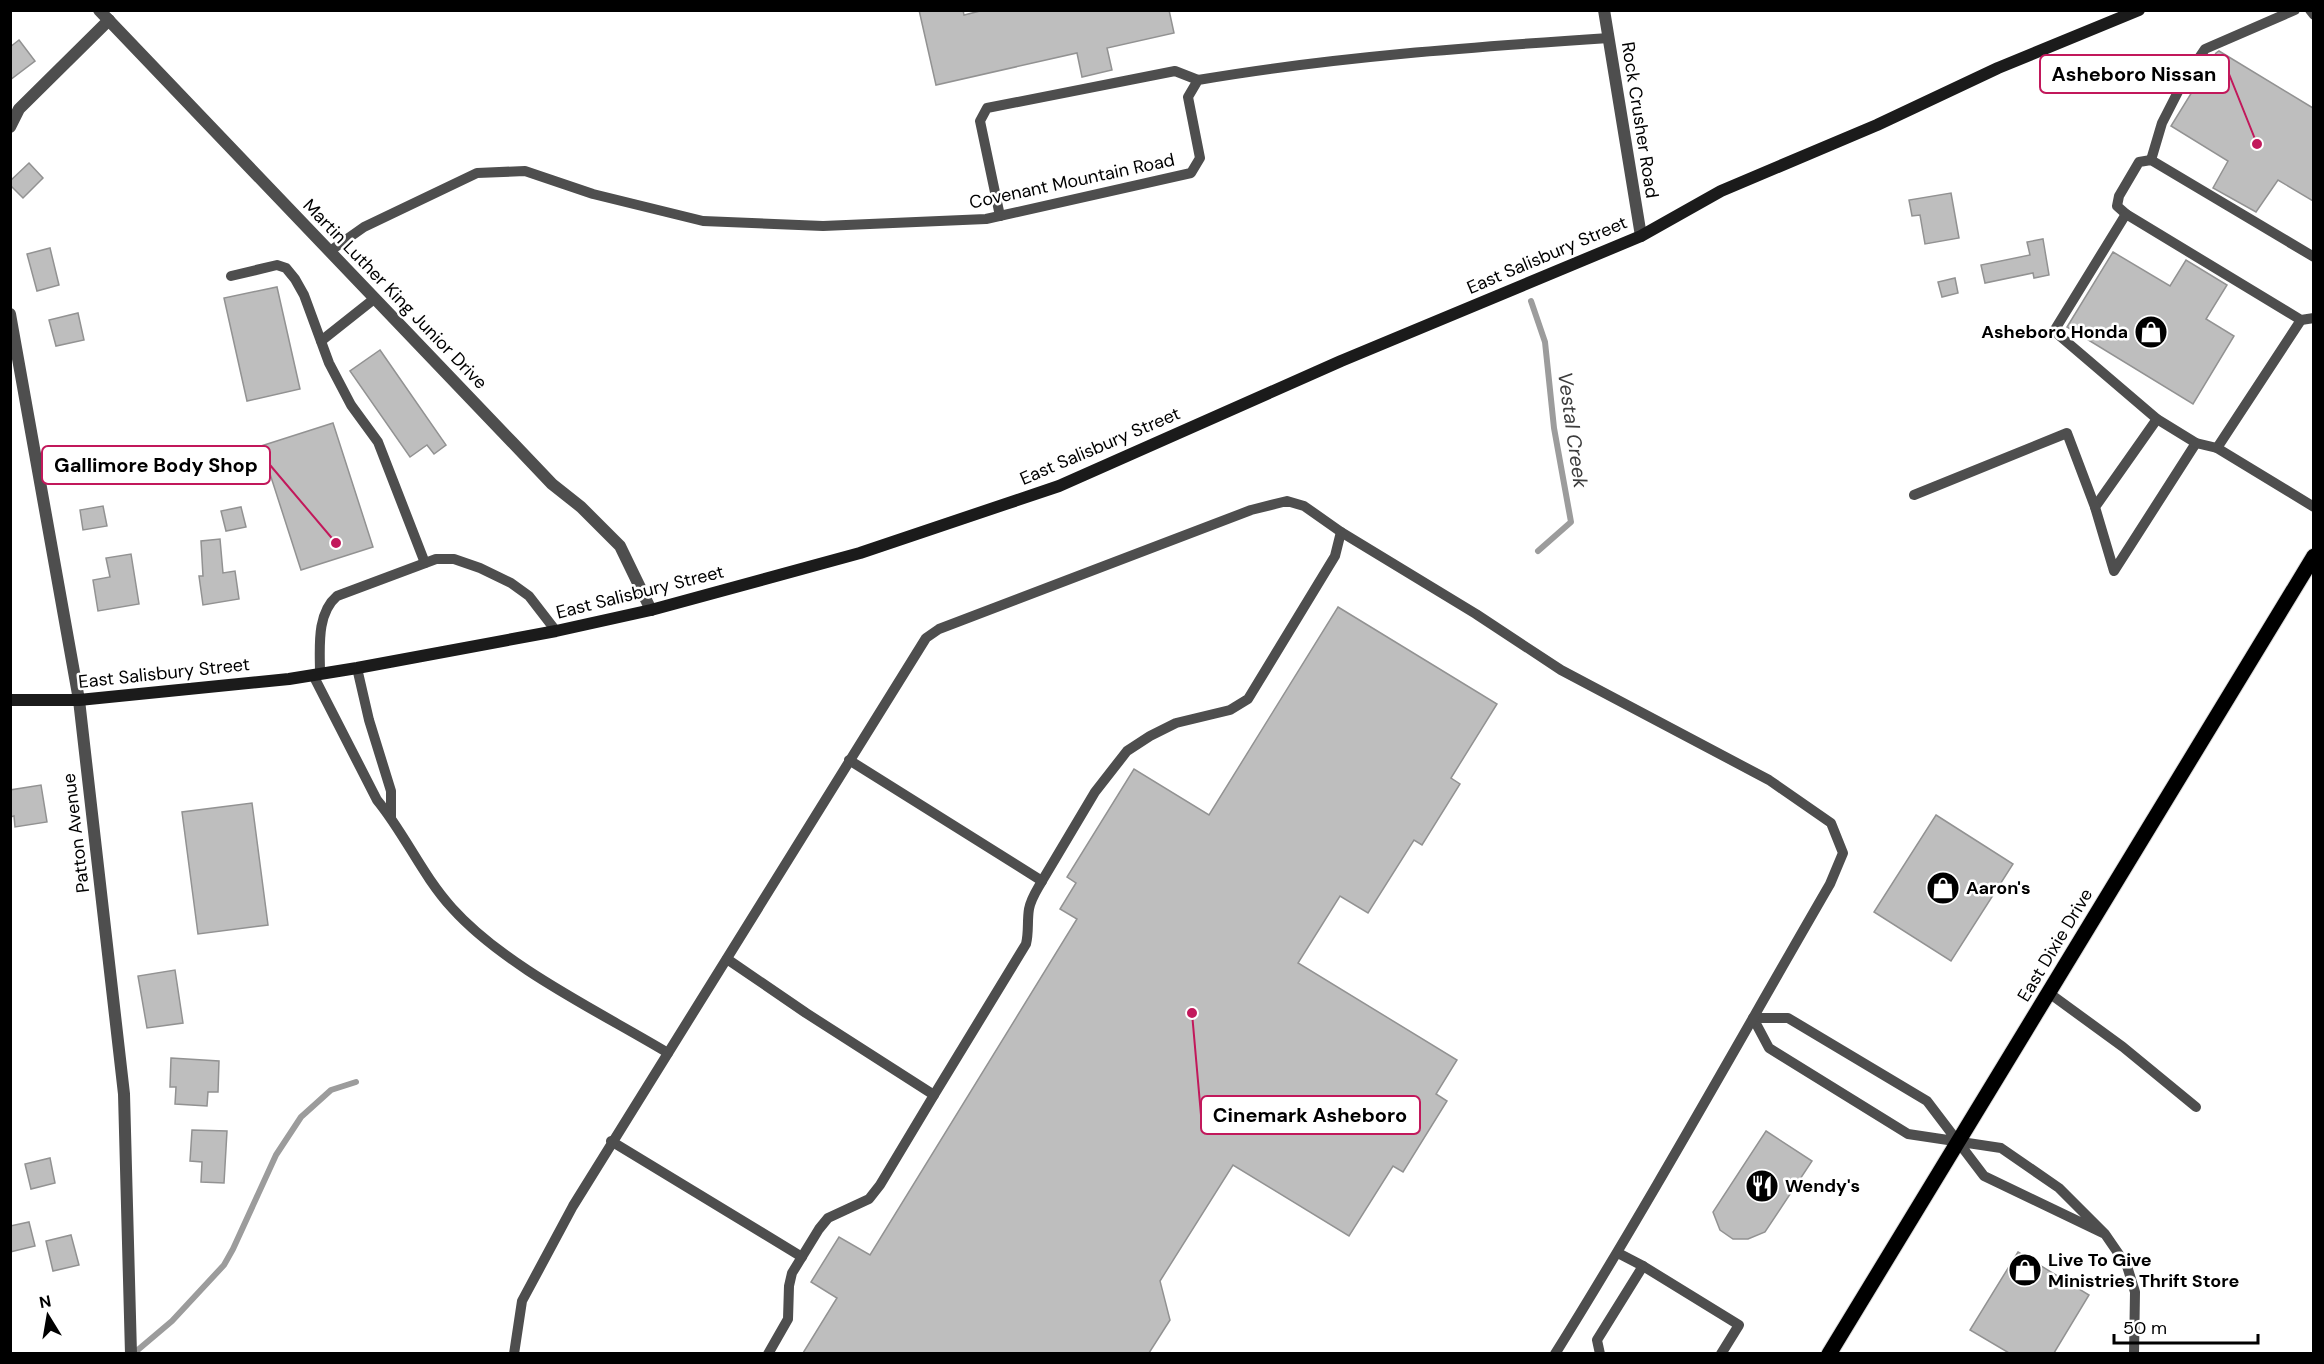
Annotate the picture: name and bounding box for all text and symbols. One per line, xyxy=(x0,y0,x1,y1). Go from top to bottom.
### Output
street label: Rock Crusher Road xyxy=(1616,40,1664,200)
callout: Asheboro Nissan xyxy=(2040,55,2229,93)
text: Asheboro Nissan xyxy=(2052,61,2216,87)
street label: Covenant Mountain Road xyxy=(967,147,1177,215)
street label: Martin Luther King Junior Drive xyxy=(298,194,492,394)
street label: East Salisbury Street xyxy=(1463,210,1631,300)
shop icon: Asheboro Honda xyxy=(2133,314,2169,350)
place label: Asheboro Honda xyxy=(1981,320,2128,344)
water label: Vestal Creek xyxy=(1552,370,1594,491)
street label: East Salisbury Street xyxy=(1016,401,1184,491)
callout: Gallimore Body Shop xyxy=(42,446,270,484)
text: Gallimore Body Shop xyxy=(54,452,258,478)
street label: East Salisbury Street xyxy=(554,560,726,624)
street label: East Salisbury Street xyxy=(77,652,251,694)
street label: Patton Avenue xyxy=(57,772,95,894)
shop icon: Aaron's xyxy=(1925,870,1961,906)
place label: Aaron's xyxy=(1966,876,2030,900)
street label: East Dixie Drive xyxy=(2012,884,2098,1006)
callout: Cinemark Asheboro xyxy=(1201,1096,1420,1134)
text: Cinemark Asheboro xyxy=(1213,1102,1407,1128)
restaurant icon: Wendy's xyxy=(1744,1168,1780,1204)
place label: Wendy's xyxy=(1785,1174,1860,1198)
place label: Live To Give Ministries Thrift Store xyxy=(2048,1248,2239,1293)
shop icon: Live To Give Ministries Thrift Store xyxy=(2007,1252,2043,1288)
north arrow xyxy=(18,1286,78,1346)
text: N xyxy=(38,1290,53,1313)
scale bar xyxy=(2114,1307,2258,1345)
text: 50 m xyxy=(2123,1316,2167,1340)

